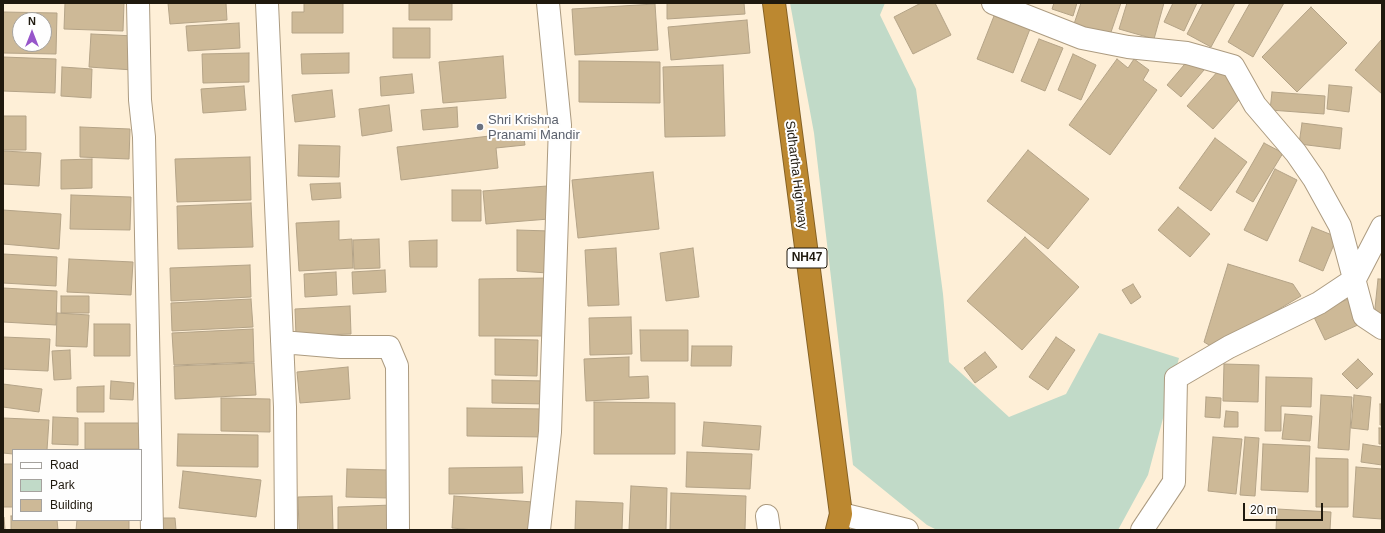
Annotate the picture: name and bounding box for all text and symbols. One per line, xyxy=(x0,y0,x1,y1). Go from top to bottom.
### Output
north arrow xyxy=(12,12,52,52)
text: N xyxy=(28,15,36,27)
place label: Shri Krishna Pranami Mandir xyxy=(488,112,580,143)
street label: Sidhartha Highway xyxy=(782,120,810,230)
marker: Shri Krishna Pranami Mandir xyxy=(475,122,485,132)
road number: NH47 xyxy=(787,248,827,268)
legend xyxy=(12,449,142,521)
text: Road xyxy=(50,458,79,472)
text: Park xyxy=(50,478,75,492)
scale bar xyxy=(1245,495,1325,521)
text: Building xyxy=(50,498,93,512)
text: 20 m xyxy=(1250,503,1277,517)

